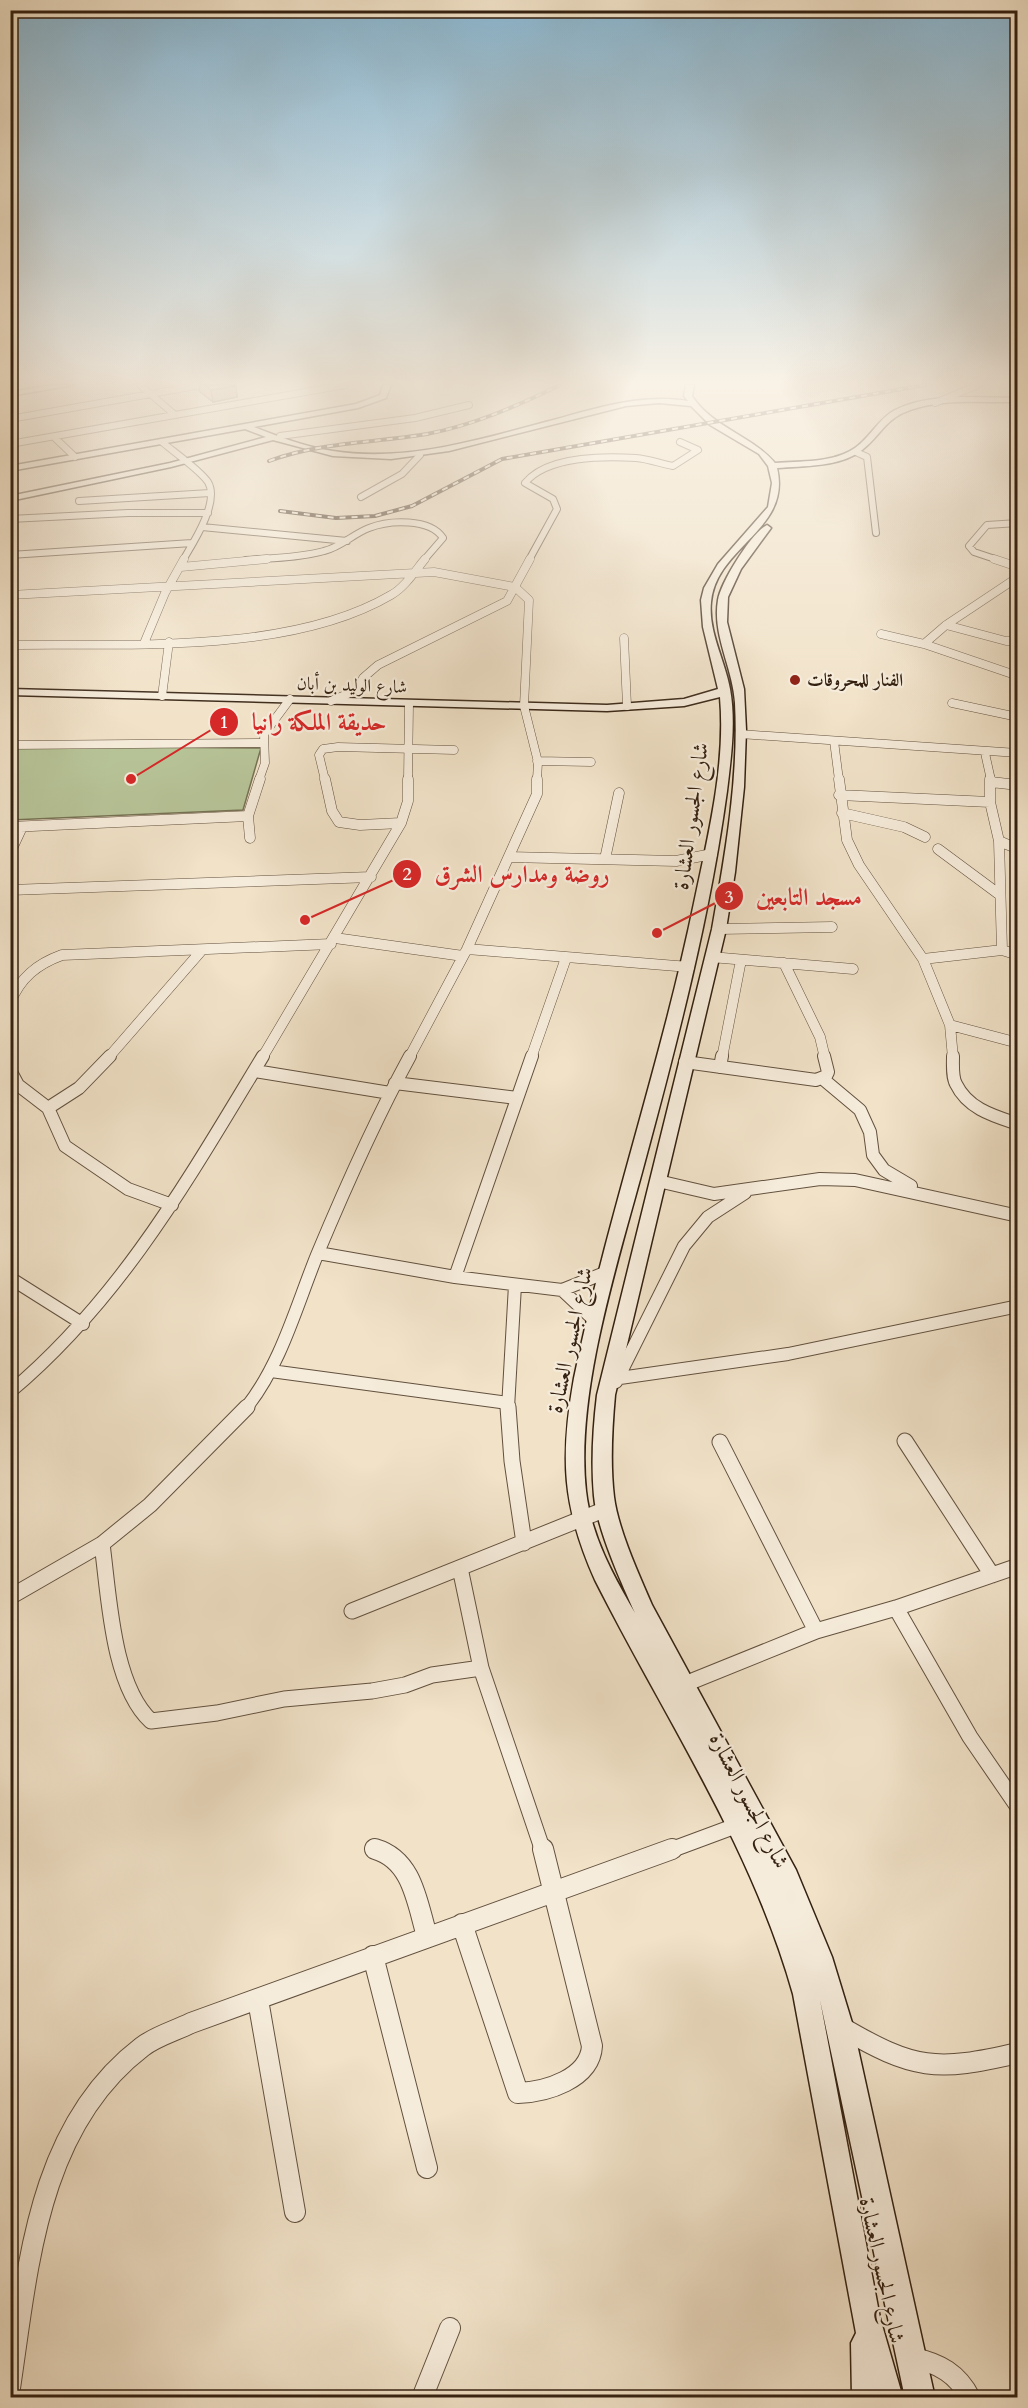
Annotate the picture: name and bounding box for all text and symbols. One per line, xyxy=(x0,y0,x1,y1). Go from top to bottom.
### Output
place label: الفنار للمحروقات xyxy=(807,668,903,693)
street label: شارع الوليد بن أبان xyxy=(296,670,408,702)
marker: الفنار للمحروقات xyxy=(788,673,802,687)
callout: حديقة الملكة رانيا xyxy=(209,701,398,743)
text: حديقة الملكة رانيا xyxy=(252,706,386,739)
text: 1 xyxy=(219,710,229,735)
street label: شارع الجسور العشارة xyxy=(666,740,719,892)
callout: روضة ومدارس الشرق xyxy=(392,853,621,895)
text: روضة ومدارس الشرق xyxy=(434,858,610,891)
text: 2 xyxy=(402,862,412,887)
callout: مسجد التابعين xyxy=(714,875,874,917)
text: مسجد التابعين xyxy=(756,881,862,914)
text: 3 xyxy=(724,885,734,910)
street label: شارع الجسور العشارة xyxy=(540,1264,603,1417)
street label: شارع الجسور العشارة xyxy=(699,1727,796,1875)
street label: شارع الجسور العشارة xyxy=(849,2194,912,2347)

